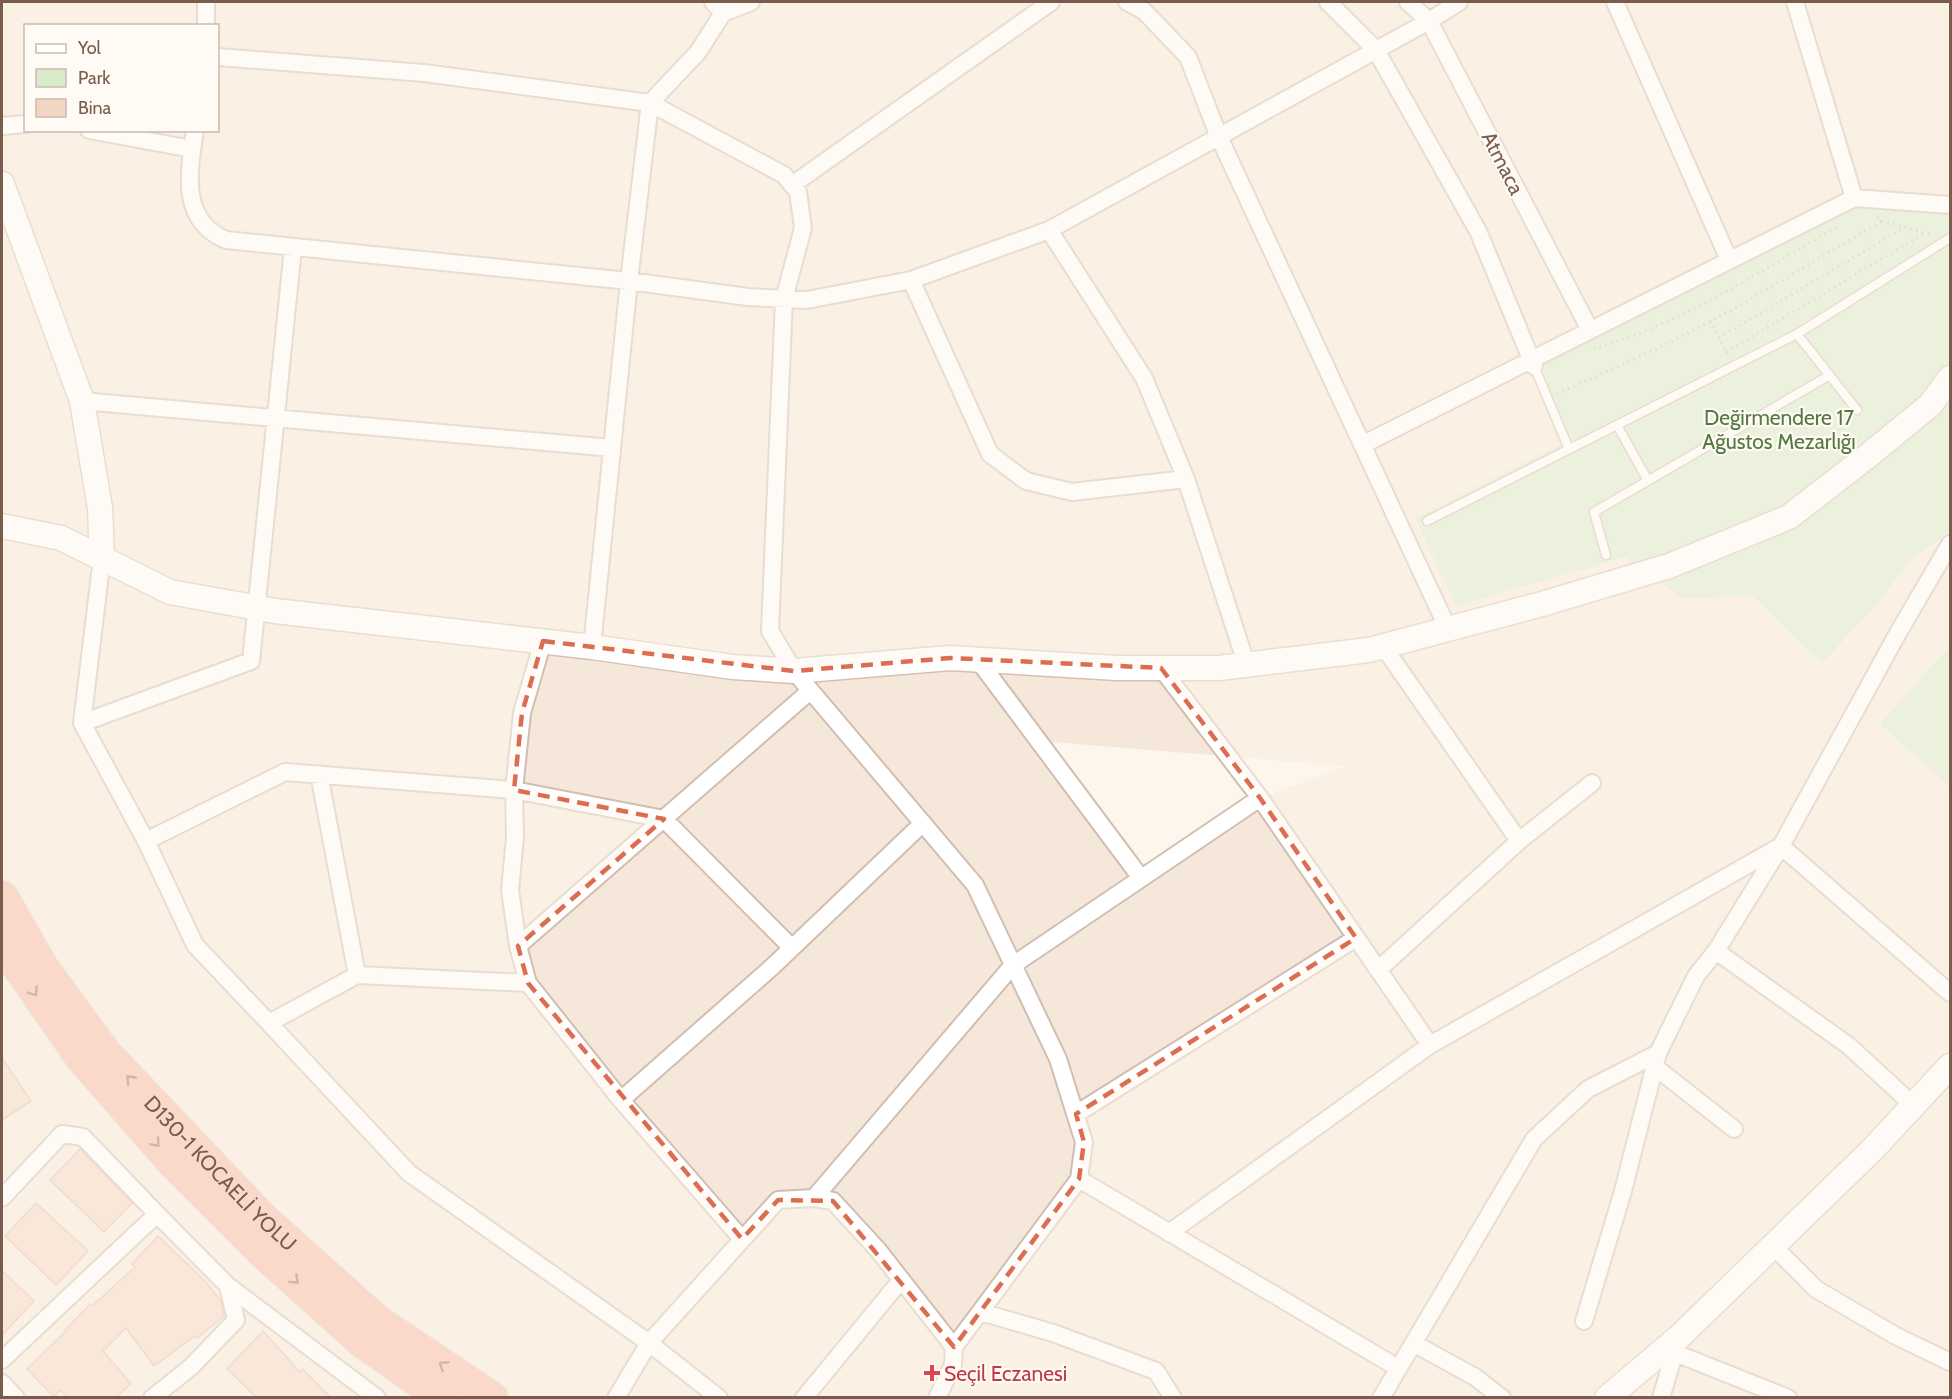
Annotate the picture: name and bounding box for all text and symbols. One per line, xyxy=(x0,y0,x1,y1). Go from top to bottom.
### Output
legend xyxy=(24,24,219,132)
text: Yol xyxy=(77,37,102,59)
text: Park xyxy=(78,67,111,89)
text: Bina xyxy=(78,97,112,119)
street label: Atmaca xyxy=(1477,127,1529,199)
park label: Değirmendere 17 Ağustos Mezarlığı xyxy=(1702,405,1856,454)
one-way arrow xyxy=(27,985,38,996)
one-way arrow xyxy=(126,1075,137,1086)
street label: D130-1 KOCAELİ YOLU xyxy=(140,1090,302,1256)
one-way arrow xyxy=(149,1136,160,1147)
one-way arrow xyxy=(288,1273,298,1284)
one-way arrow xyxy=(439,1361,450,1372)
place label: Seçil Eczanesi xyxy=(944,1361,1067,1386)
marker: Seçil Eczanesi xyxy=(925,1366,939,1380)

